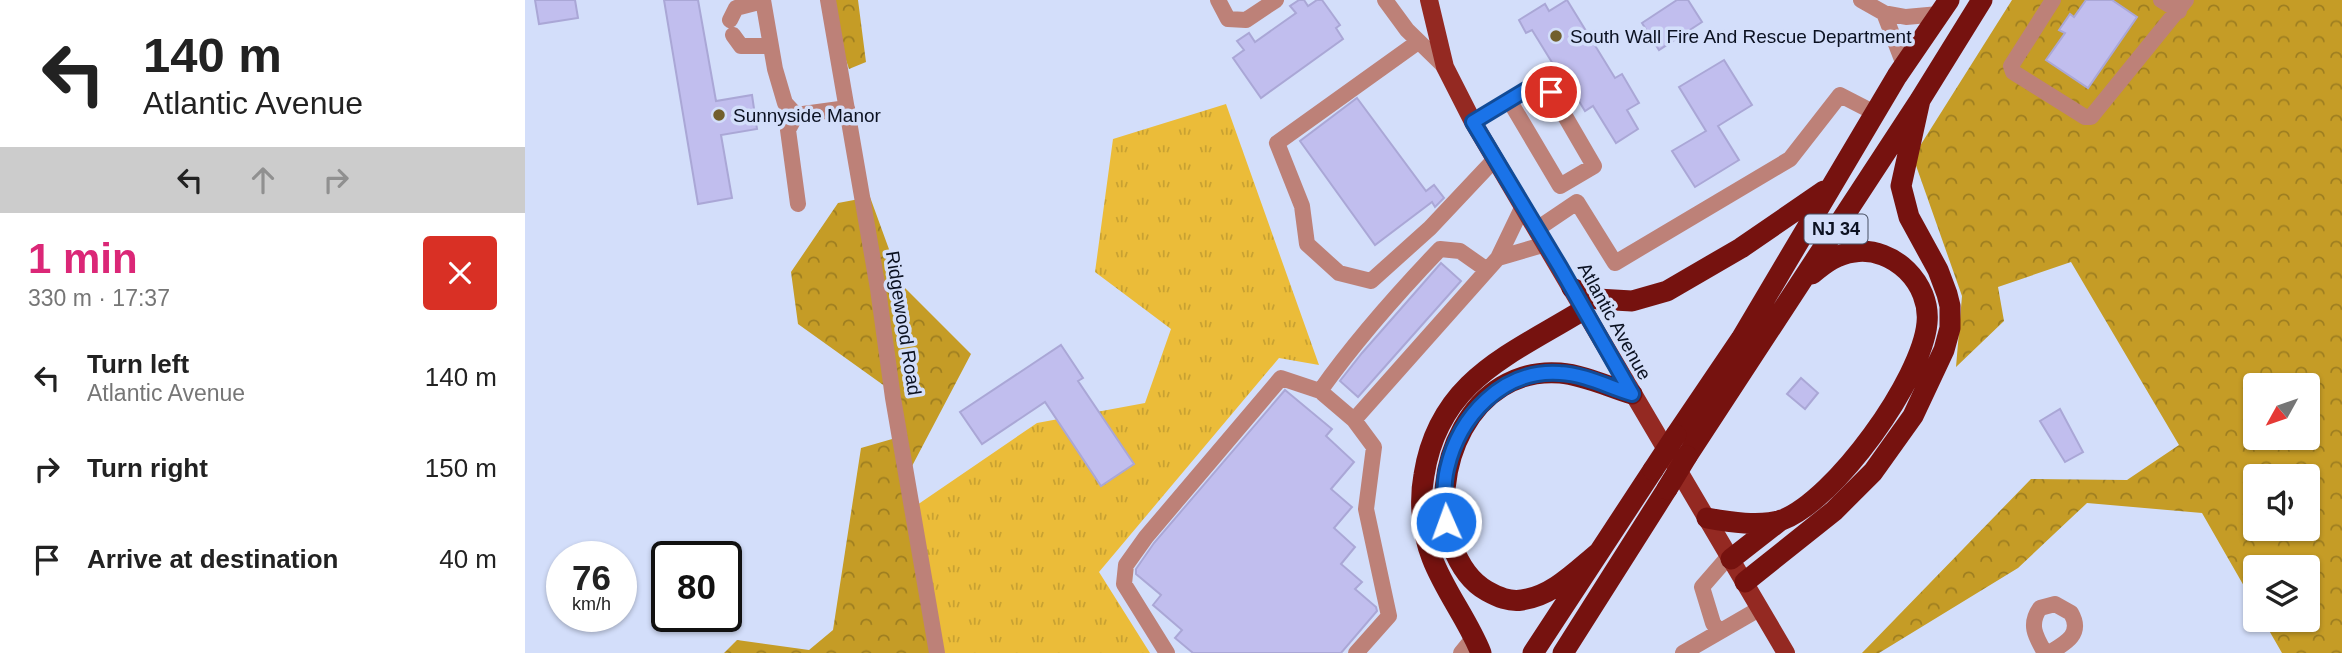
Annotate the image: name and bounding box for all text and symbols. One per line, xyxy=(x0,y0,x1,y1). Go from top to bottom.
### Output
place label: South Wall Fire And Rescue Department xyxy=(1570,26,1912,47)
icon: left xyxy=(28,28,119,119)
text: 140 m xyxy=(143,28,282,82)
marker: South Wall Fire And Rescue Department xyxy=(1548,28,1564,44)
pin xyxy=(1521,62,1581,122)
icon: arrive xyxy=(1532,73,1570,111)
text: Atlantic Avenue xyxy=(143,85,363,121)
place label: Sunnyside Manor xyxy=(733,105,882,126)
marker: Sunnyside Manor xyxy=(711,107,727,123)
icon: left xyxy=(171,161,209,199)
icon: ahead xyxy=(244,161,282,199)
icon: right xyxy=(317,161,355,199)
road number: NJ 34 xyxy=(1805,214,1867,244)
text: 1 min xyxy=(28,235,138,282)
button: close xyxy=(423,236,497,310)
street label: Ridgewood Road xyxy=(882,249,925,397)
street label: Atlantic Avenue xyxy=(1574,259,1655,383)
text: 330 m · 17:37 xyxy=(28,285,170,311)
text: Turn left xyxy=(87,349,189,379)
icon: left xyxy=(28,359,66,397)
text: 140 m xyxy=(425,362,497,392)
north arrow xyxy=(2243,373,2321,450)
map controls xyxy=(2243,373,2320,632)
text: Atlantic Avenue xyxy=(87,380,245,406)
icon: right xyxy=(28,450,66,488)
text: Turn right xyxy=(87,453,208,483)
text: 150 m xyxy=(425,453,497,483)
button: sound xyxy=(2243,464,2320,541)
position arrow xyxy=(1409,485,1483,559)
icon: arrive xyxy=(28,541,66,579)
speed limit sign: 80 xyxy=(651,541,742,632)
text: Arrive at destination xyxy=(87,544,338,574)
text: 40 m xyxy=(439,544,497,574)
button: layers xyxy=(2243,555,2320,632)
text: 76 xyxy=(572,558,611,597)
text: km/h xyxy=(572,594,611,614)

